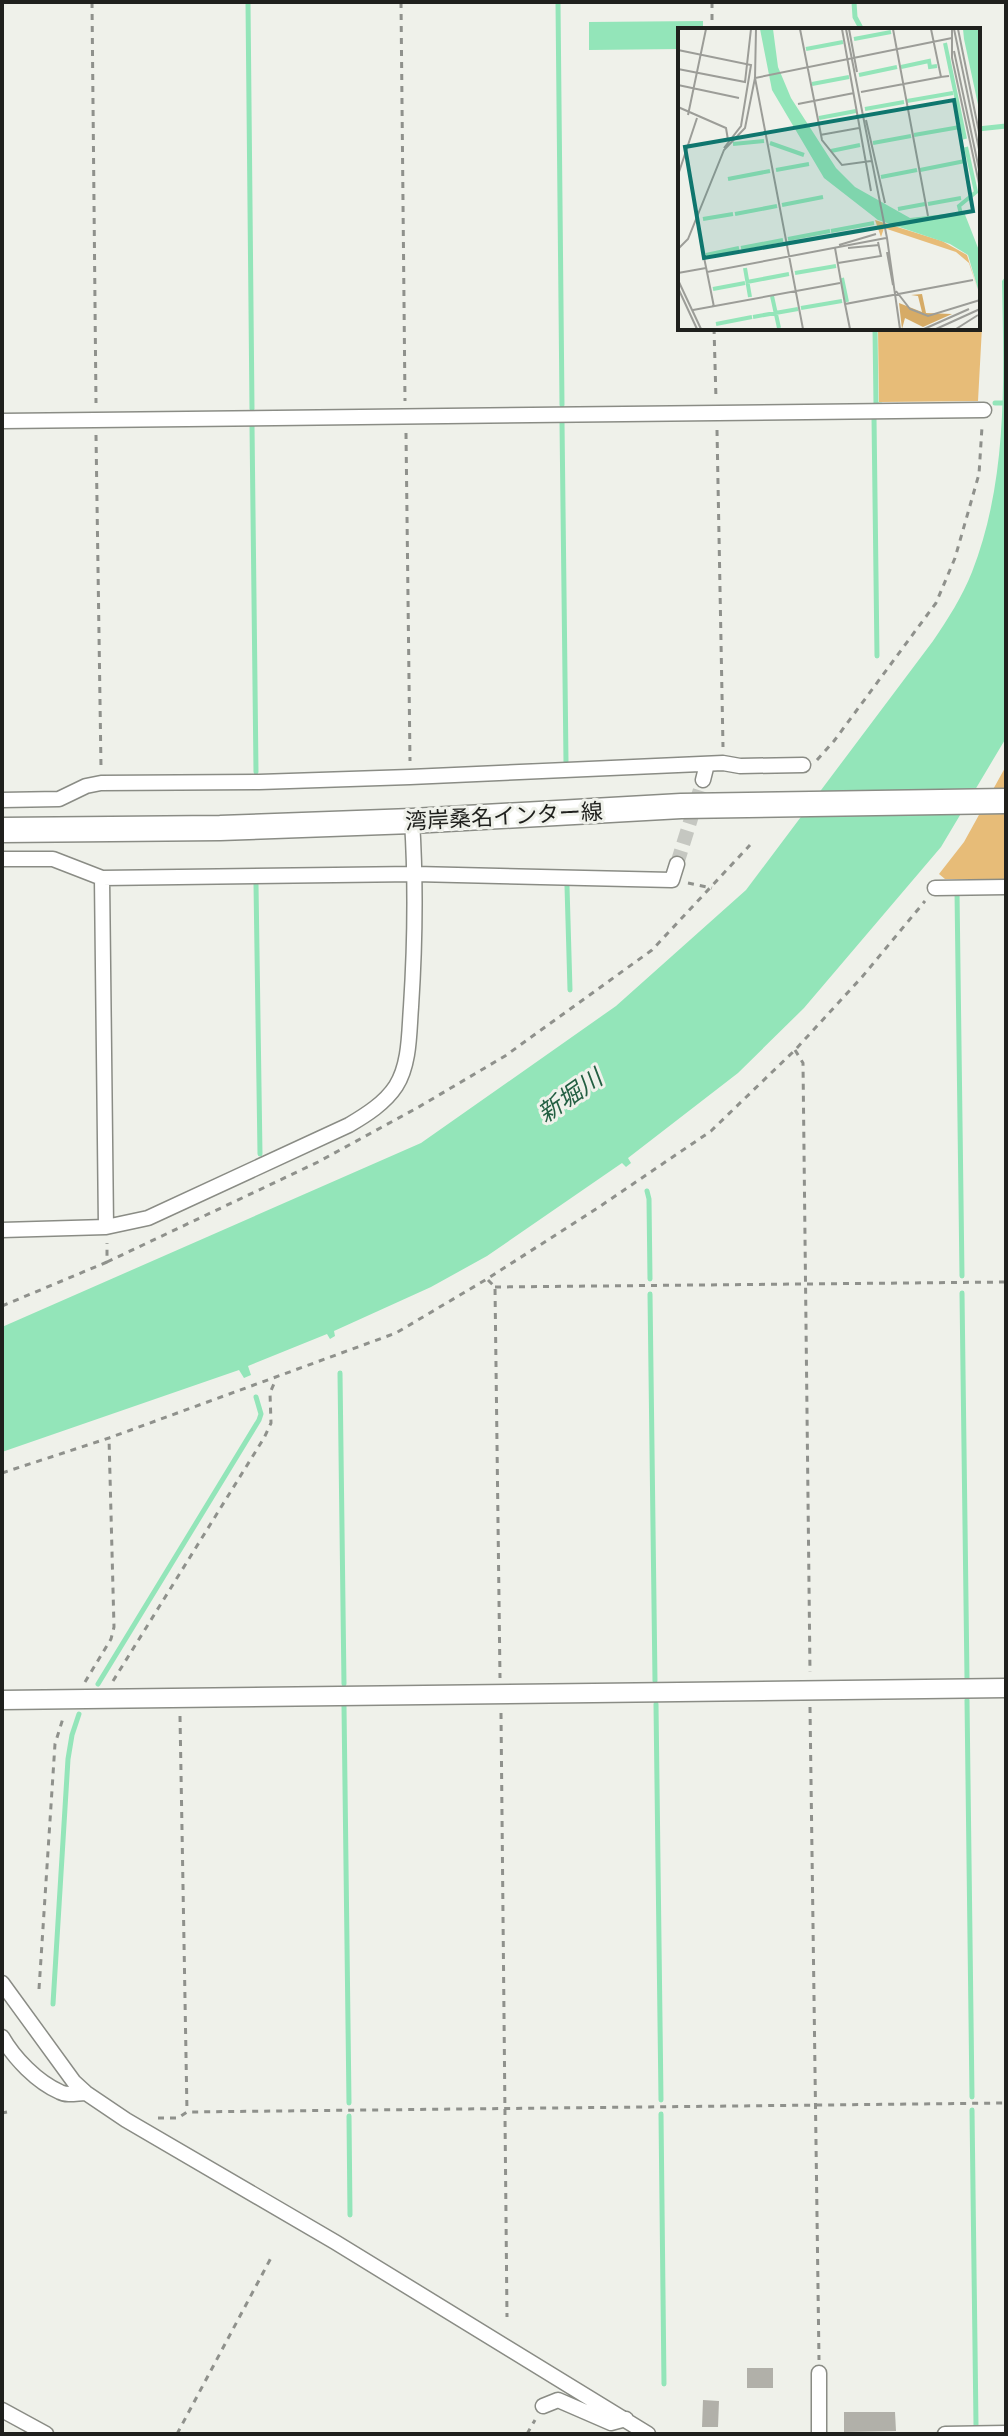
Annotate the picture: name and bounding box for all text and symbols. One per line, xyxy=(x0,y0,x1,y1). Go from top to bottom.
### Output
inset map xyxy=(678,28,980,330)
street label: 湾岸桑名インター線 xyxy=(404,796,604,835)
water label: 新堀川 xyxy=(531,1060,611,1129)

